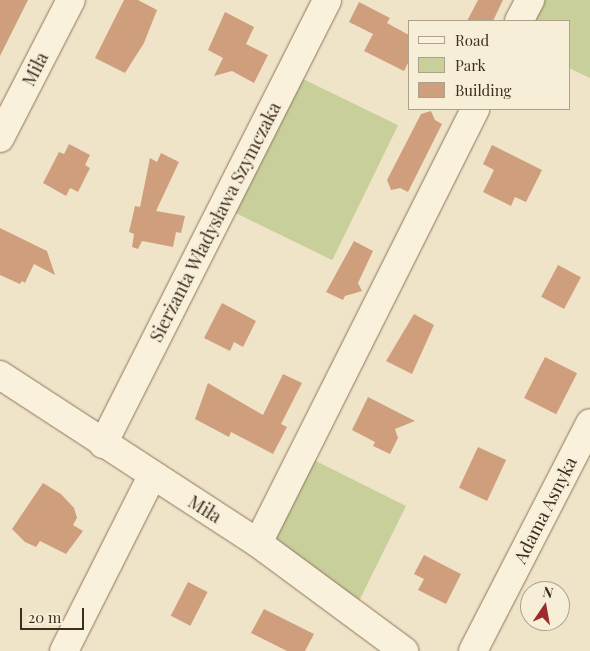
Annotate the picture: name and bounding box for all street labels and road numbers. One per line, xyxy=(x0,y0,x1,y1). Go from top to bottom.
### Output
street label: Miła xyxy=(17,48,53,90)
street label: Sierżanta Władysława Szymczaka xyxy=(145,98,285,346)
street label: Adama Asnyka xyxy=(509,453,581,567)
street label: Miła xyxy=(184,491,226,527)

